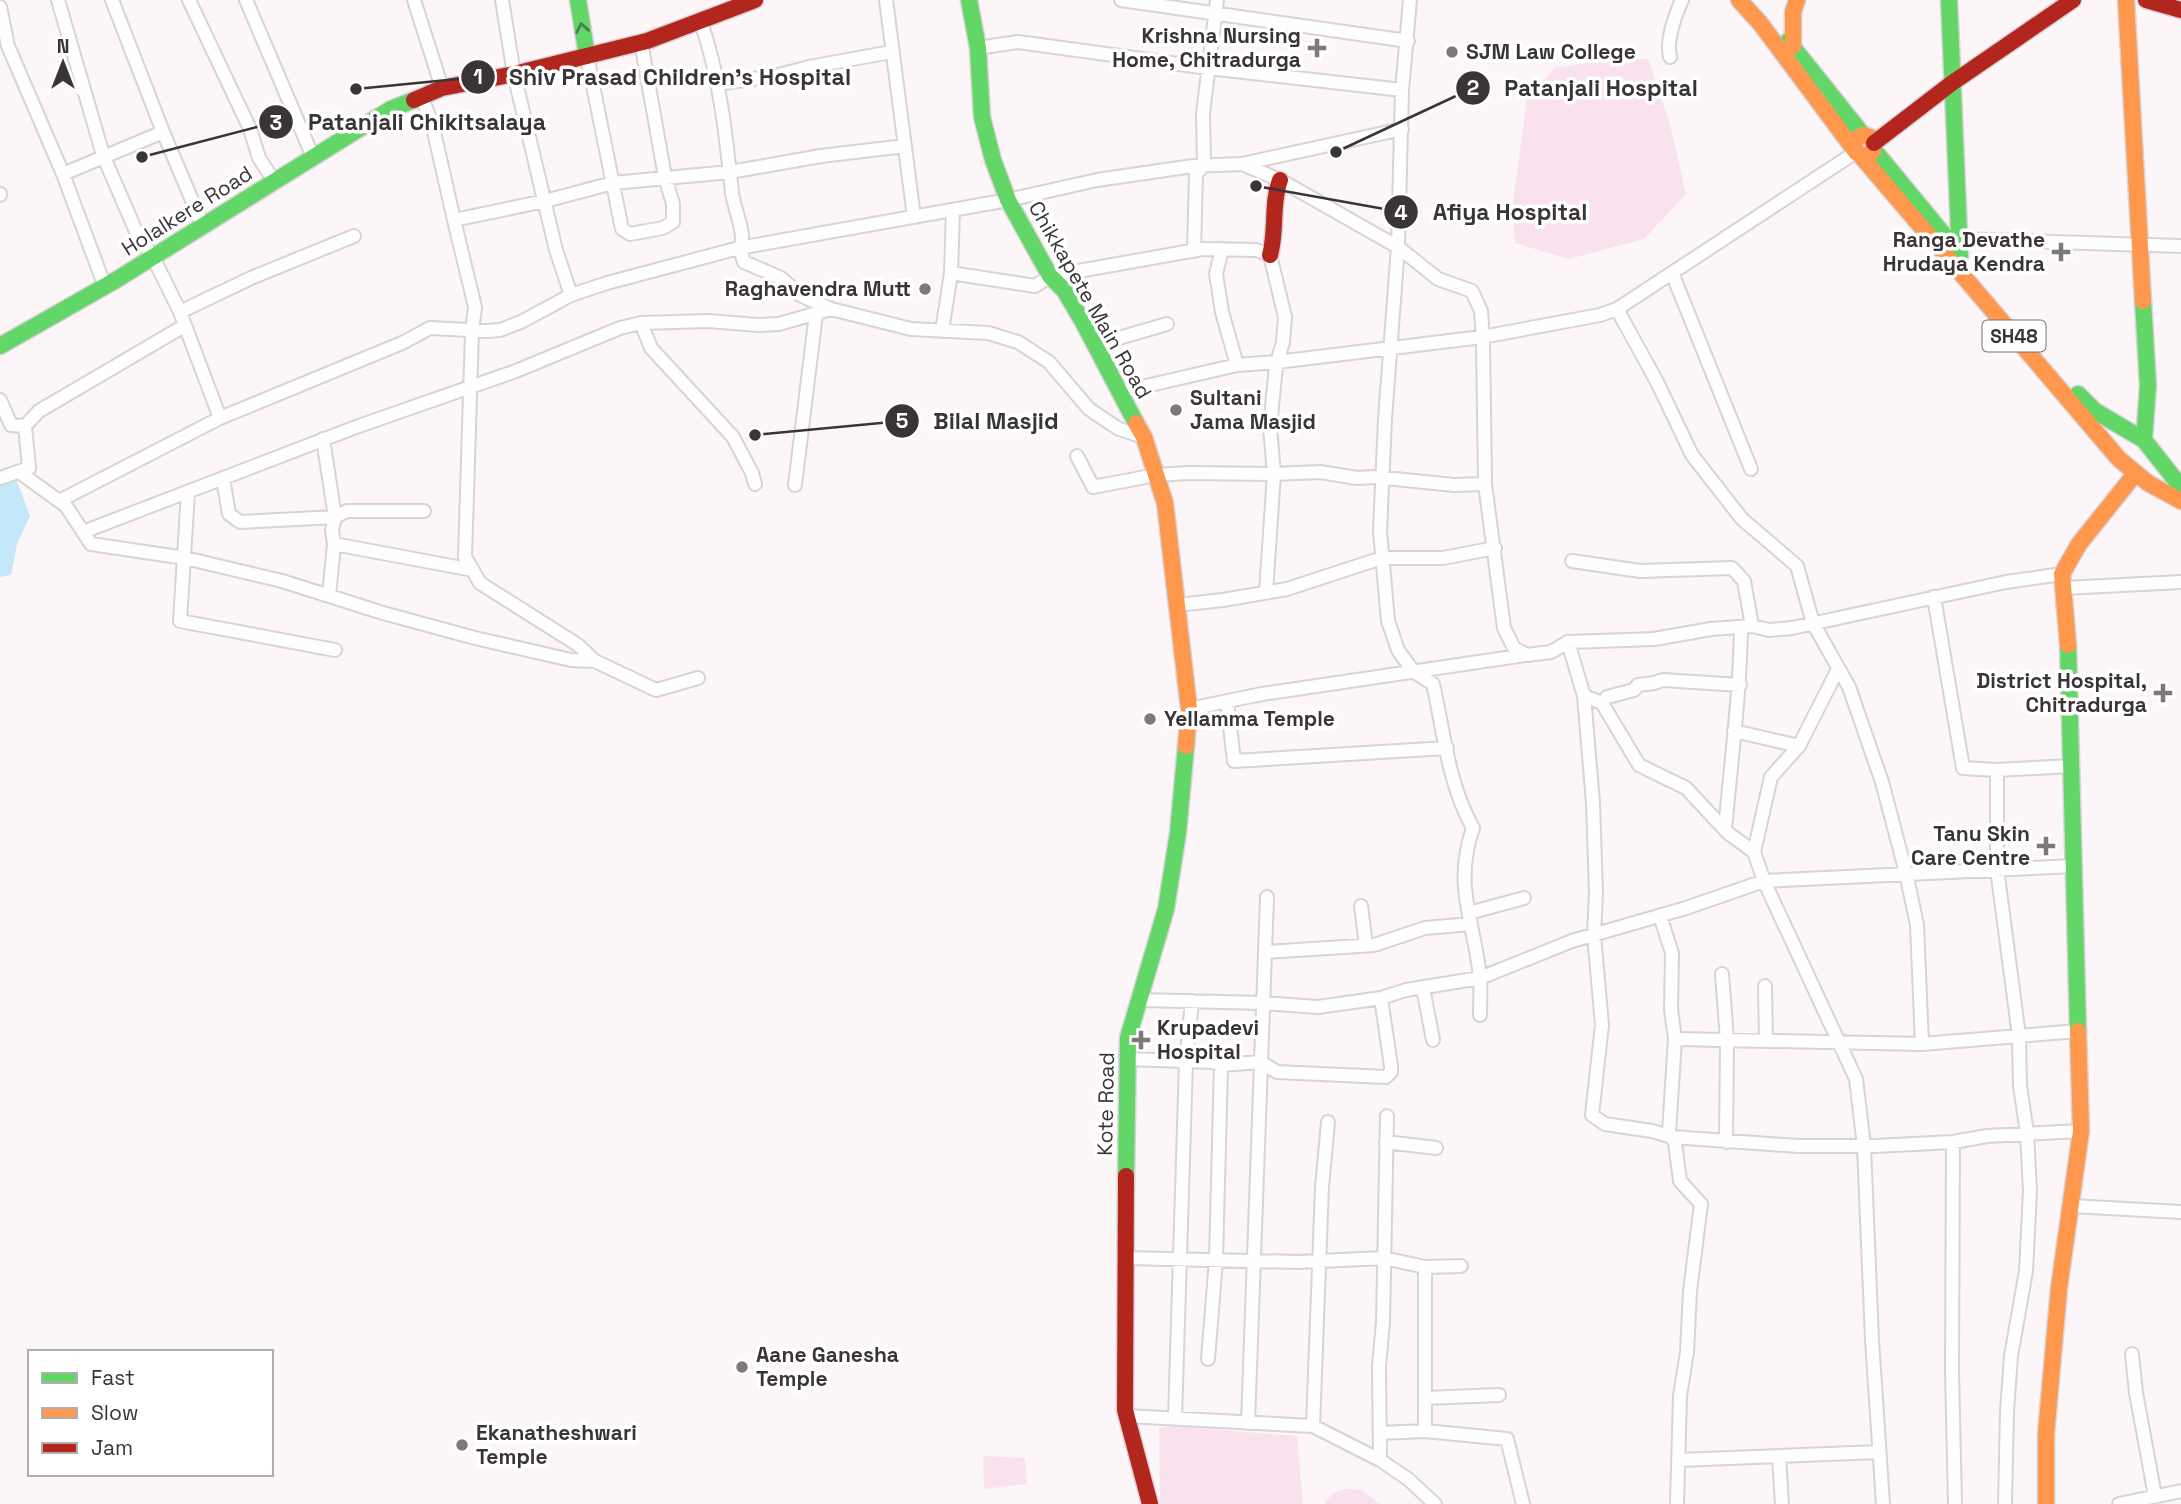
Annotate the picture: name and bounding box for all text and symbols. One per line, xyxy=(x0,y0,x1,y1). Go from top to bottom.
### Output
one-way arrow xyxy=(575,22,590,34)
place label: Krishna Nursing Home, Chitradurga xyxy=(1112,22,1301,73)
north arrow xyxy=(28,28,98,98)
text: N xyxy=(57,34,69,59)
marker: Krishna Nursing Home, Chitradurga xyxy=(1307,38,1327,58)
place label: SJM Law College xyxy=(1466,38,1636,65)
marker: SJM Law College xyxy=(1444,44,1460,60)
callout: Shiv Prasad Children's Hospital xyxy=(460,55,866,99)
text: Shiv Prasad Children's Hospital xyxy=(509,62,851,92)
text: 1 xyxy=(473,63,483,90)
callout: Patanjali Hospital xyxy=(1456,66,1712,110)
text: Patanjali Hospital xyxy=(1504,73,1698,103)
text: 2 xyxy=(1467,74,1479,101)
callout: Patanjali Chikitsalaya xyxy=(259,100,560,144)
text: Patanjali Chikitsalaya xyxy=(308,107,546,137)
text: 3 xyxy=(270,109,282,136)
street label: Holalkere Road xyxy=(116,160,257,262)
callout: Afiya Hospital xyxy=(1384,190,1602,234)
street label: Chikkapete Main Road xyxy=(1023,196,1158,403)
text: Afiya Hospital xyxy=(1433,197,1587,227)
text: 4 xyxy=(1394,199,1408,226)
place label: Ranga Devathe Hrudaya Kendra xyxy=(1883,226,2045,277)
marker: Ranga Devathe Hrudaya Kendra xyxy=(2051,242,2071,262)
place label: Raghavendra Mutt xyxy=(725,275,911,302)
marker: Raghavendra Mutt xyxy=(917,281,933,297)
road number: SH48 xyxy=(1982,320,2046,352)
place label: Sultani Jama Masjid xyxy=(1190,384,1316,435)
callout: Bilal Masjid xyxy=(885,399,1073,443)
marker: Sultani Jama Masjid xyxy=(1168,402,1184,418)
text: Bilal Masjid xyxy=(933,406,1059,436)
text: 5 xyxy=(896,407,908,434)
place label: District Hospital, Chitradurga xyxy=(1976,667,2147,718)
marker: District Hospital, Chitradurga xyxy=(2153,683,2173,703)
place label: Yellamma Temple xyxy=(1164,705,1335,732)
marker: Yellamma Temple xyxy=(1142,711,1158,727)
place label: Tanu Skin Care Centre xyxy=(1911,820,2030,871)
marker: Tanu Skin Care Centre xyxy=(2036,836,2056,856)
place label: Krupadevi Hospital xyxy=(1157,1014,1259,1065)
marker: Krupadevi Hospital xyxy=(1131,1030,1151,1050)
street label: Kote Road xyxy=(1091,1052,1120,1156)
place label: Aane Ganesha Temple xyxy=(756,1341,899,1392)
legend xyxy=(28,1350,273,1476)
marker: Aane Ganesha Temple xyxy=(734,1359,750,1375)
text: Fast xyxy=(91,1364,135,1391)
text: Slow xyxy=(91,1399,139,1426)
place label: Ekanatheshwari Temple xyxy=(476,1419,637,1470)
text: Jam xyxy=(91,1434,133,1461)
marker: Ekanatheshwari Temple xyxy=(454,1437,470,1453)

